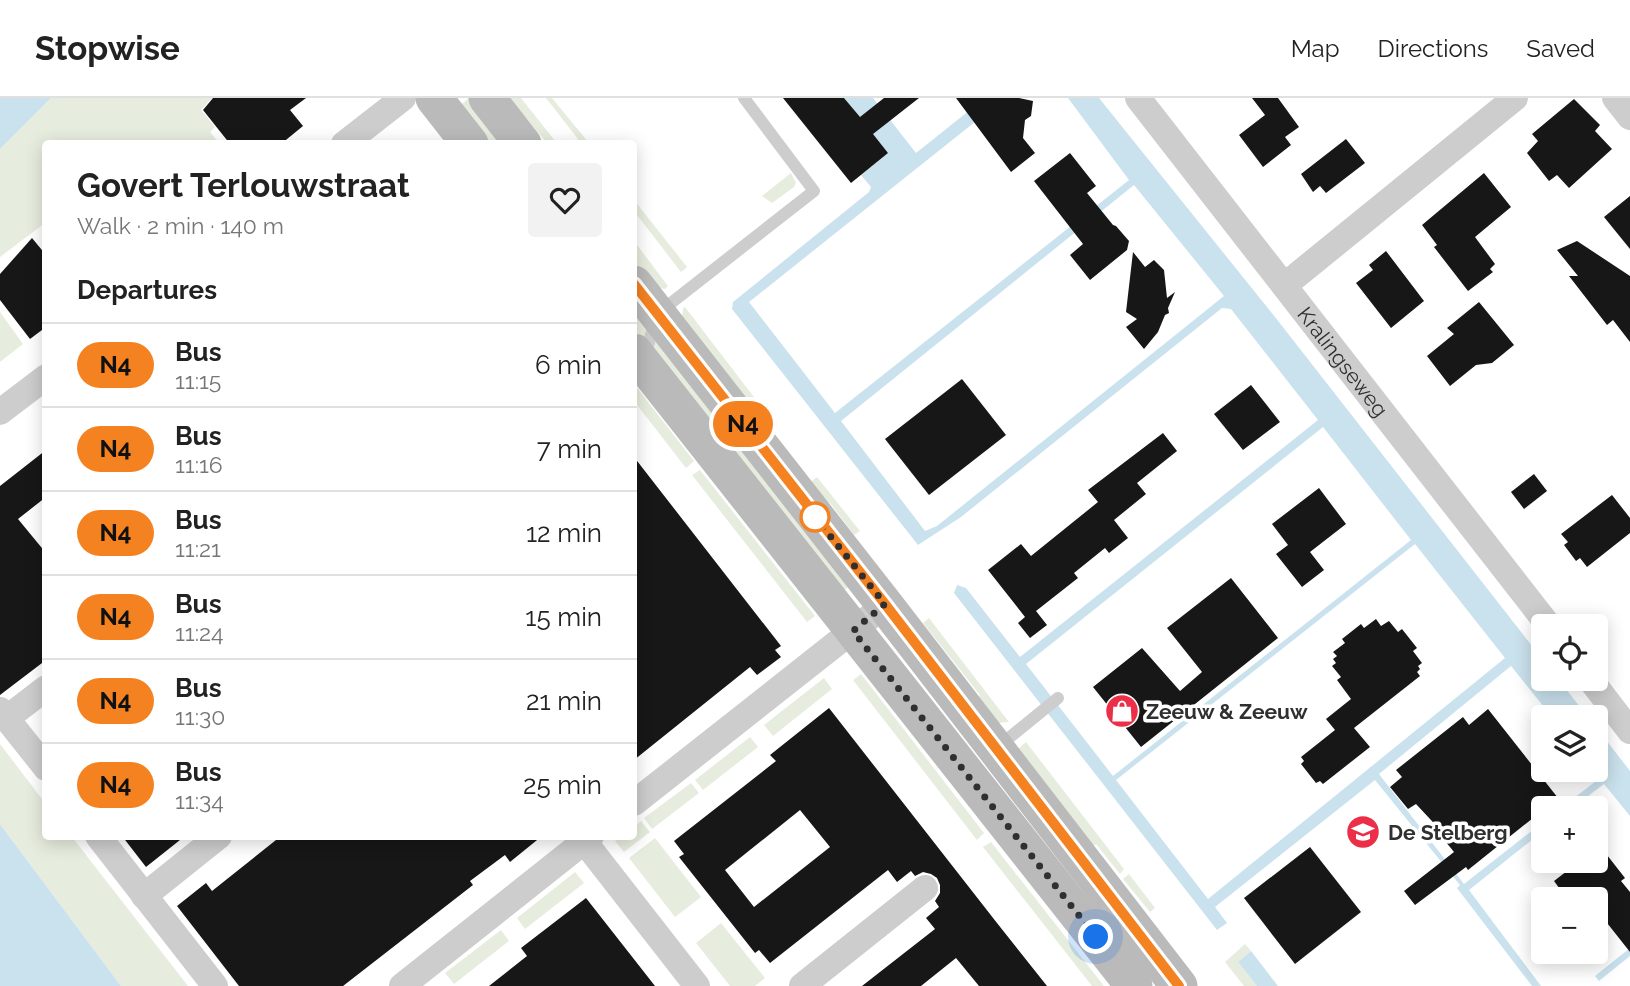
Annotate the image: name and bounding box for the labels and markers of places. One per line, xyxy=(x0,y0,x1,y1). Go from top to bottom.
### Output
unlabelled marker xyxy=(800,502,830,532)
shop icon: Zeeuw & Zeeuw xyxy=(1103,692,1141,730)
place label: Zeeuw & Zeeuw xyxy=(1146,699,1308,724)
school or university icon: De Stelberg xyxy=(1344,813,1382,851)
place label: De Stelberg xyxy=(1388,820,1508,845)

